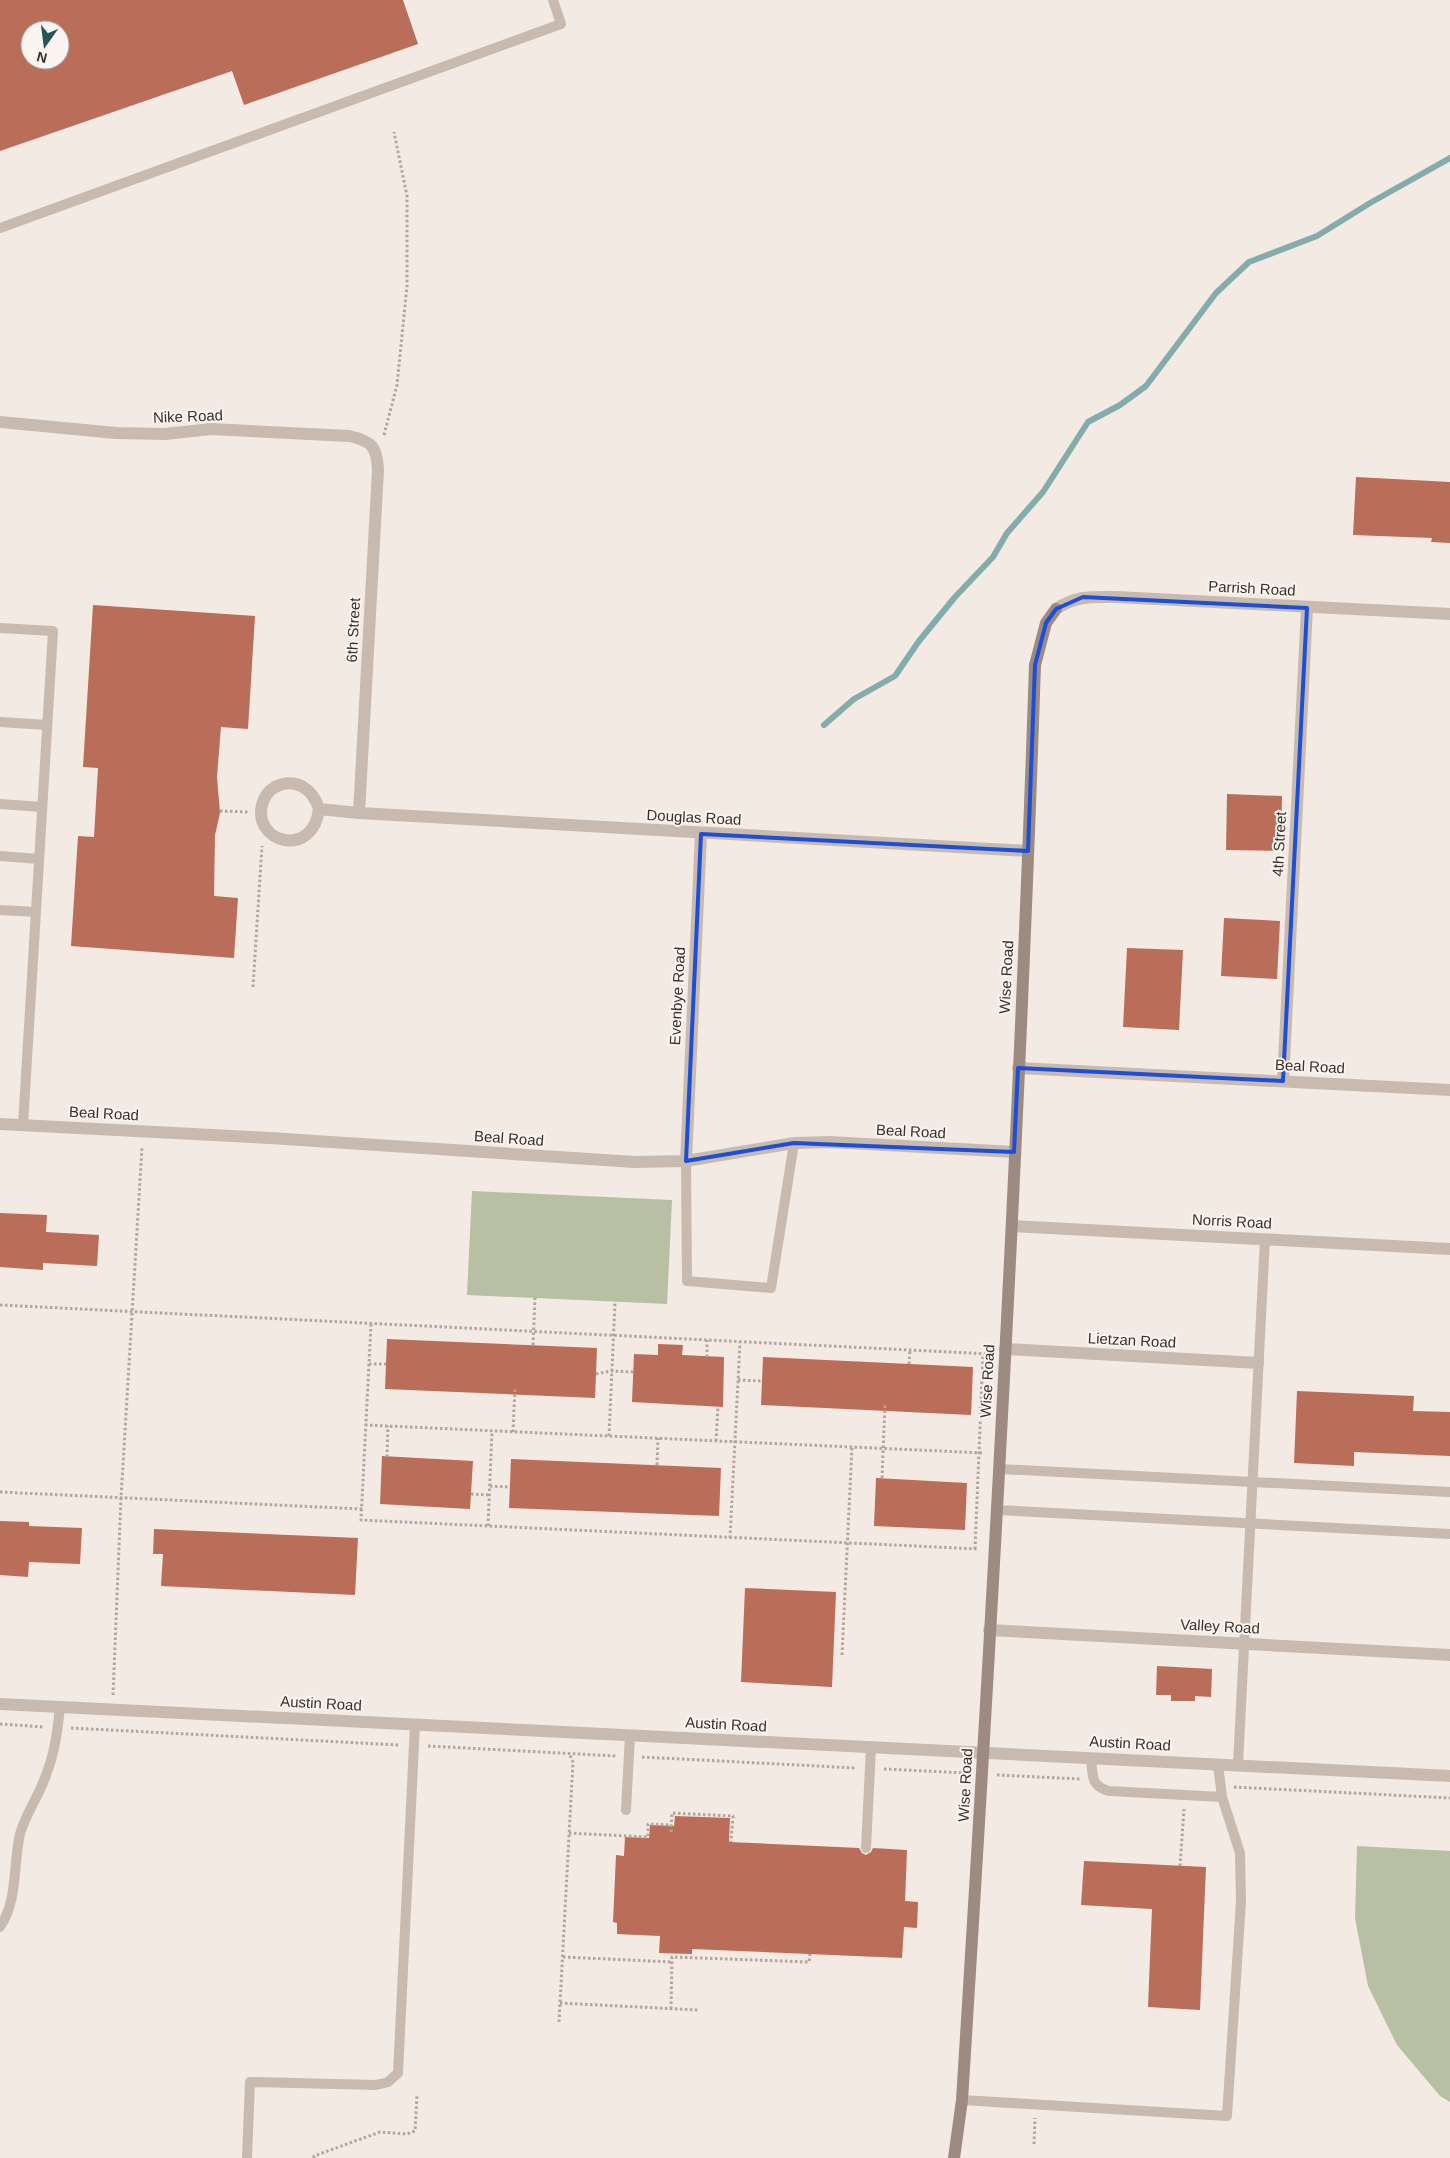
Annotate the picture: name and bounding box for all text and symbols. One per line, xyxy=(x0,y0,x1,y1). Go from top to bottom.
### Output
north arrow xyxy=(20,20,70,70)
text: N xyxy=(35,49,49,67)
street label: Nike Road xyxy=(153,406,223,426)
street label: Parrish Road xyxy=(1208,577,1296,599)
street label: 6th Street xyxy=(343,596,363,663)
street label: Douglas Road xyxy=(646,806,742,828)
street label: 4th Street xyxy=(1269,810,1289,877)
street label: Wise Road xyxy=(996,940,1016,1014)
street label: Evenbye Road xyxy=(666,946,688,1046)
street label: Beal Road xyxy=(1275,1056,1345,1076)
street label: Beal Road xyxy=(69,1103,139,1123)
street label: Beal Road xyxy=(876,1121,946,1141)
street label: Beal Road xyxy=(473,1127,545,1149)
street label: Norris Road xyxy=(1192,1210,1272,1232)
street label: Lietzan Road xyxy=(1087,1329,1177,1351)
street label: Wise Road xyxy=(977,1344,997,1418)
street label: Valley Road xyxy=(1180,1615,1260,1637)
street label: Austin Road xyxy=(280,1692,362,1714)
street label: Austin Road xyxy=(685,1713,767,1735)
street label: Austin Road xyxy=(1089,1732,1171,1754)
street label: Wise Road xyxy=(955,1748,975,1822)

